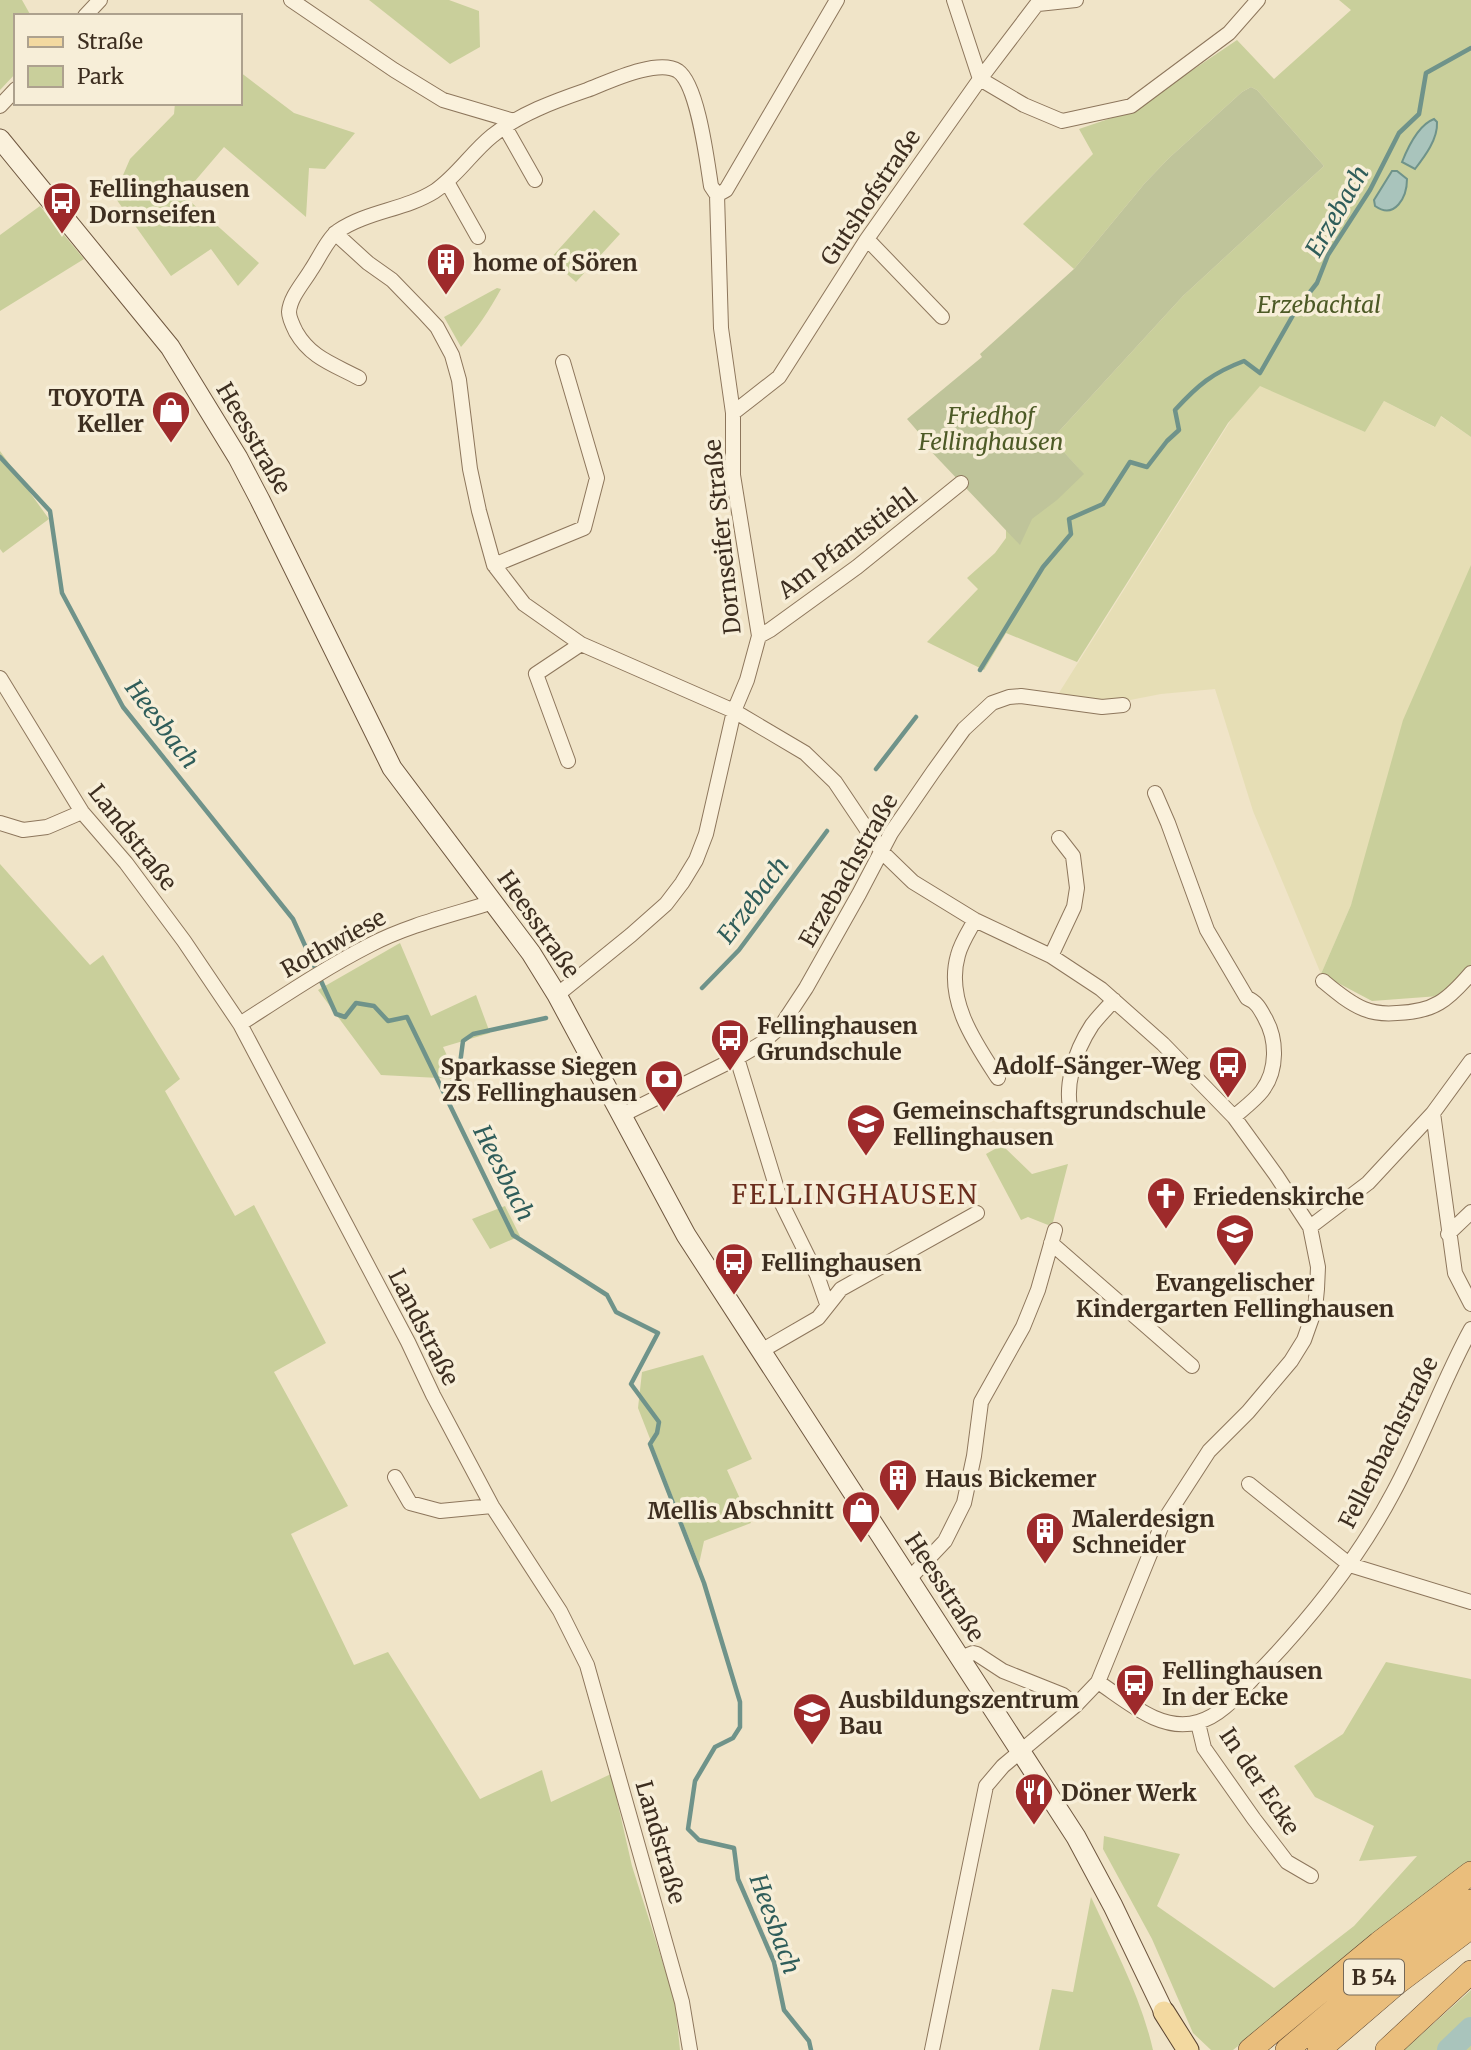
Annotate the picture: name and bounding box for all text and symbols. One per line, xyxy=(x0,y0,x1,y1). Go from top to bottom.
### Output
legend xyxy=(14,14,242,105)
text: Straße xyxy=(77,28,143,55)
text: Park xyxy=(77,63,124,90)
street label: Gutshofstraße xyxy=(814,123,926,271)
water label: Erzebach xyxy=(1298,160,1376,262)
place label: Fellinghausen Dornseifen xyxy=(89,174,250,229)
bus stop icon: Fellinghausen Dornseifen xyxy=(41,180,83,235)
building icon: home of Sören xyxy=(425,241,467,296)
place label: home of Sören xyxy=(473,248,638,277)
park label: Erzebachtal xyxy=(1257,290,1381,319)
street label: Heesstraße xyxy=(210,377,298,499)
place label: TOYOTA Keller xyxy=(48,383,145,438)
shop icon: TOYOTA Keller xyxy=(150,389,192,444)
park label: Friedhof Fellinghausen xyxy=(918,401,1063,456)
street label: Dornseifer Straße xyxy=(697,438,747,636)
street label: Am Pfantstiehl xyxy=(771,481,922,605)
water label: Heesbach xyxy=(118,672,206,775)
street label: Landstraße xyxy=(83,778,183,896)
street label: Erzebachstraße xyxy=(792,788,904,952)
water label: Erzebach xyxy=(710,850,796,950)
street label: Heesstraße xyxy=(492,865,586,983)
street label: Rothwiese xyxy=(276,902,391,984)
place label: Fellinghausen Grundschule xyxy=(757,1011,918,1066)
bus stop icon: Fellinghausen Grundschule xyxy=(709,1017,751,1072)
bus stop icon: Adolf-Sänger-Weg xyxy=(1207,1044,1249,1099)
place label: Adolf-Sänger-Weg xyxy=(992,1051,1202,1080)
place label: Sparkasse Siegen ZS Fellinghausen xyxy=(440,1052,637,1107)
bank icon: Sparkasse Siegen ZS Fellinghausen xyxy=(643,1058,685,1113)
place label: Gemeinschaftsgrundschule Fellinghausen xyxy=(893,1096,1206,1151)
school or university icon: Gemeinschaftsgrundschule Fellinghausen xyxy=(845,1102,887,1157)
water label: Heesbach xyxy=(466,1119,541,1226)
church icon: Friedenskirche xyxy=(1145,1175,1187,1230)
district label: FELLINGHAUSEN xyxy=(731,1178,979,1211)
place label: Friedenskirche xyxy=(1193,1182,1364,1211)
school or university icon: Evangelischer Kindergarten Fellinghausen xyxy=(1214,1212,1256,1267)
bus stop icon: Fellinghausen xyxy=(713,1241,755,1296)
place label: Fellinghausen xyxy=(761,1248,922,1277)
street label: Landstraße xyxy=(382,1264,466,1390)
place label: Evangelischer Kindergarten Fellinghausen xyxy=(1076,1268,1395,1323)
street label: Fellenbachstraße xyxy=(1332,1351,1444,1533)
building icon: Haus Bickemer xyxy=(877,1457,919,1512)
place label: Haus Bickemer xyxy=(925,1464,1097,1493)
shop icon: Mellis Abschnitt xyxy=(840,1489,882,1544)
place label: Mellis Abschnitt xyxy=(647,1496,834,1525)
place label: Malerdesign Schneider xyxy=(1072,1504,1215,1559)
building icon: Malerdesign Schneider xyxy=(1024,1510,1066,1565)
street label: Heesstraße xyxy=(899,1527,991,1647)
place label: Fellinghausen In der Ecke xyxy=(1162,1656,1323,1711)
bus stop icon: Fellinghausen In der Ecke xyxy=(1114,1662,1156,1717)
place label: Ausbildungszentrum Bau xyxy=(838,1685,1079,1740)
school or university icon: Ausbildungszentrum Bau xyxy=(791,1691,833,1746)
street label: In der Ecke xyxy=(1214,1722,1306,1840)
restaurant icon: Döner Werk xyxy=(1013,1771,1055,1826)
street label: Landstraße xyxy=(630,1777,692,1907)
place label: Döner Werk xyxy=(1061,1778,1197,1807)
water label: Heesbach xyxy=(742,1869,807,1978)
road number: B 54 xyxy=(1344,1960,1404,1994)

